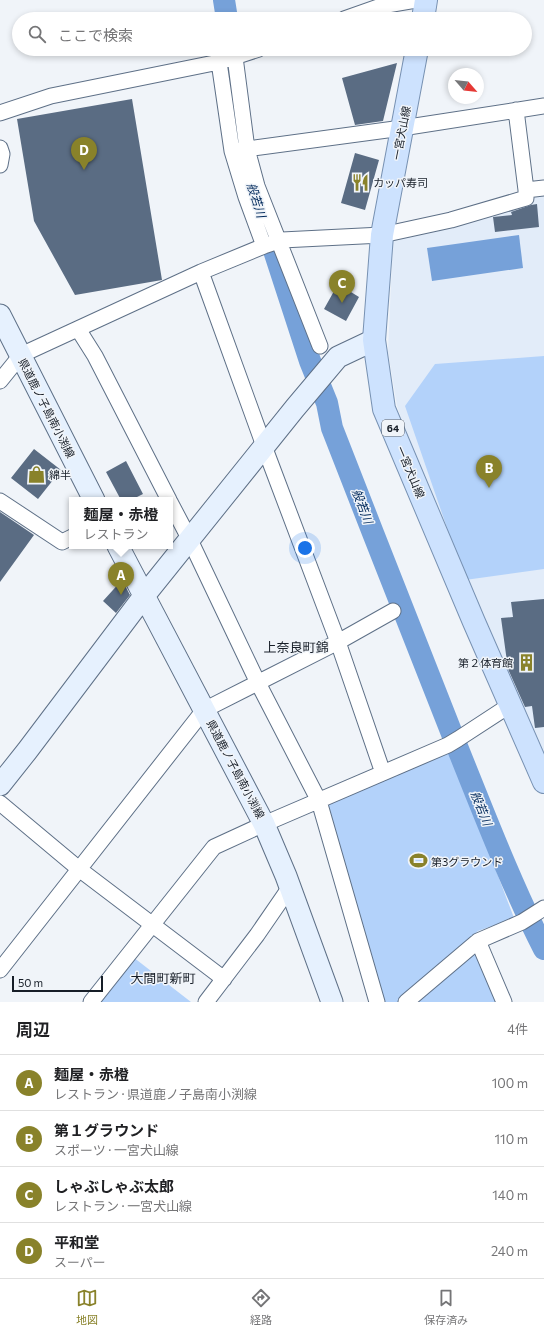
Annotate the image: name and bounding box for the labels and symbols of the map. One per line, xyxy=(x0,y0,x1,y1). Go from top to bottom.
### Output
north arrow xyxy=(448,68,484,104)
street label: 一宮犬山線 xyxy=(389,105,413,161)
pin: D xyxy=(71,137,97,170)
restaurant icon: カッパ寿司 xyxy=(350,172,370,192)
place label: カッパ寿司 xyxy=(373,176,428,189)
water label: 般若川 xyxy=(245,181,270,221)
pin: C xyxy=(329,270,355,303)
street label: 県道鹿ノ子島南小渕線 xyxy=(16,356,78,460)
road number: 64 xyxy=(382,420,404,436)
street label: 一宮犬山線 xyxy=(394,444,428,500)
pin: B xyxy=(476,455,502,488)
shop icon: 綿半 xyxy=(26,464,46,484)
place label: 綿半 xyxy=(49,468,71,481)
water label: 般若川 xyxy=(350,487,377,527)
your location xyxy=(295,538,315,558)
pin: A xyxy=(108,562,134,595)
district label: 上奈良町錦 xyxy=(263,639,329,655)
building icon: 第２体育館 xyxy=(516,652,536,672)
place label: 第２体育館 xyxy=(458,656,513,669)
street label: 県道鹿ノ子島南小渕線 xyxy=(204,717,268,821)
water label: 般若川 xyxy=(469,789,496,829)
sports icon: 第3グラウンド xyxy=(408,851,428,871)
place label: 第3グラウンド xyxy=(431,855,503,868)
district label: 大間町新町 xyxy=(130,970,196,986)
scale bar xyxy=(12,974,103,993)

